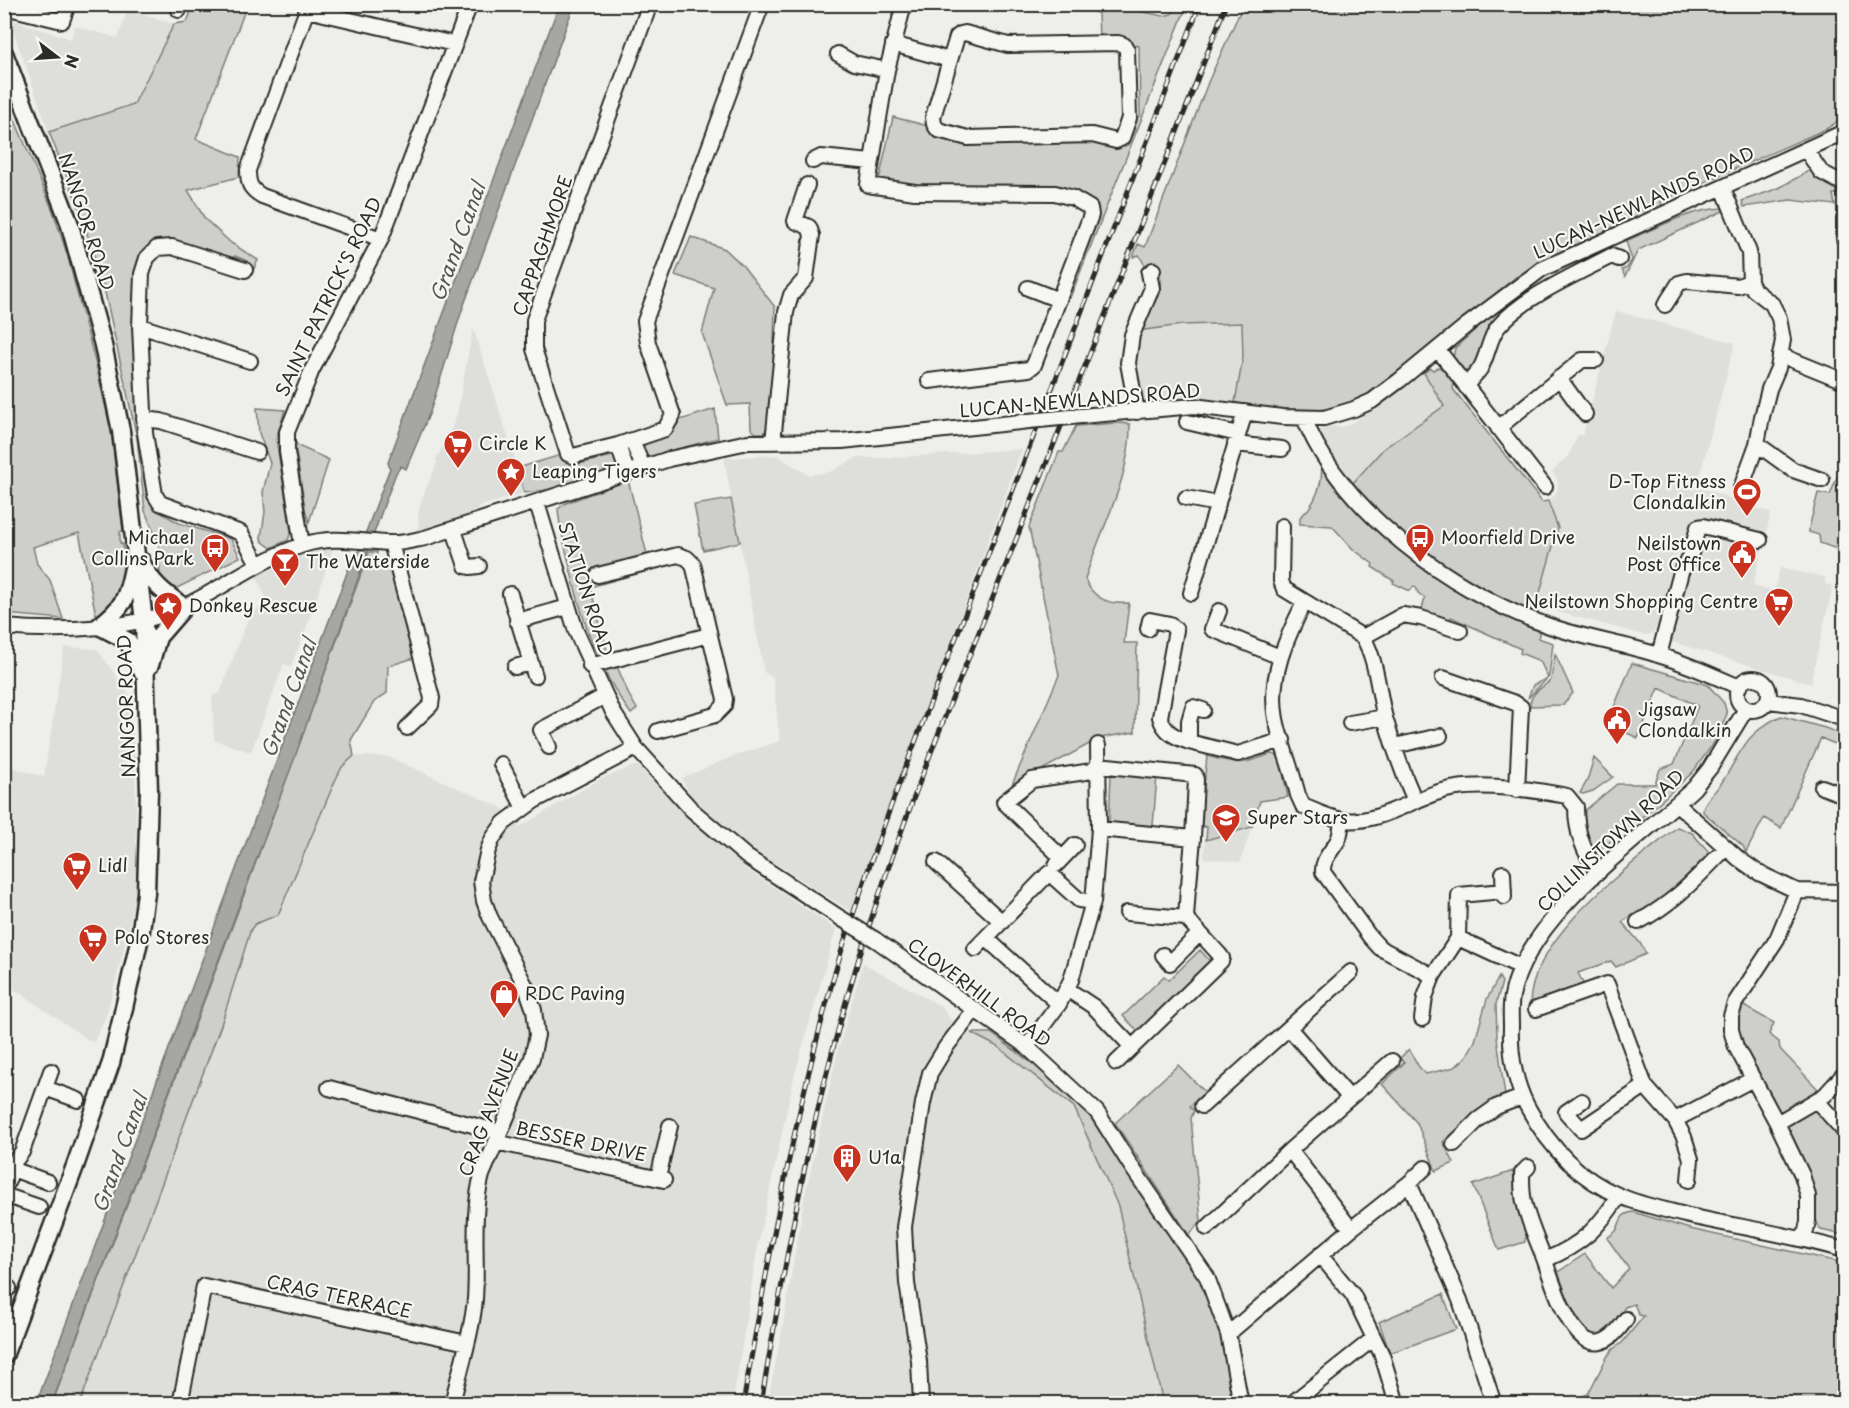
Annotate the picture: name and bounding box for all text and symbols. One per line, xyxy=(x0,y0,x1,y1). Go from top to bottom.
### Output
north arrow xyxy=(27,27,87,87)
text: N xyxy=(59,52,86,71)
street label: LUCAN-NEWLANDS ROAD xyxy=(1528,138,1758,265)
street label: NANGOR ROAD xyxy=(53,149,122,294)
street label: CAPPAGHMORE xyxy=(505,171,578,320)
water label: Grand Canal xyxy=(422,175,494,305)
street label: SAINT PATRICK'S ROAD xyxy=(268,192,388,401)
street label: LUCAN-NEWLANDS ROAD xyxy=(959,376,1201,423)
supermarket icon: Circle K xyxy=(442,428,474,470)
place label: Circle K xyxy=(479,429,547,456)
place icon: Leaping Tigers xyxy=(495,456,527,498)
place label: Leaping Tigers xyxy=(532,457,656,484)
place label: D-Top Fitness Clondalkin xyxy=(1608,467,1726,515)
sports icon: D-Top Fitness Clondalkin xyxy=(1731,476,1763,518)
street label: STATION ROAD xyxy=(552,518,621,659)
bus stop icon: Moorfield Drive xyxy=(1404,522,1436,564)
place label: Michael Collins Park xyxy=(91,523,194,571)
place label: Moorfield Drive xyxy=(1441,523,1575,550)
place label: Neilstown Post Office xyxy=(1627,529,1721,577)
bus stop icon: Michael Collins Park xyxy=(199,532,231,574)
public building icon: Neilstown Post Office xyxy=(1726,538,1758,580)
bar icon: The Waterside xyxy=(269,546,301,588)
place label: The Waterside xyxy=(306,547,430,574)
supermarket icon: Neilstown Shopping Centre xyxy=(1763,586,1795,628)
place label: Neilstown Shopping Centre xyxy=(1524,587,1758,614)
place icon: Donkey Rescue xyxy=(152,590,184,632)
place label: Donkey Rescue xyxy=(189,591,318,618)
water label: Grand Canal xyxy=(253,631,325,761)
street label: NANGOR ROAD xyxy=(110,634,141,778)
place label: Jigsaw Clondalkin xyxy=(1638,695,1732,743)
public building icon: Jigsaw Clondalkin xyxy=(1601,704,1633,746)
street label: COLLINSTOWN ROAD xyxy=(1530,762,1690,918)
school or university icon: Super Stars xyxy=(1210,802,1242,844)
place label: Super Stars xyxy=(1247,803,1348,830)
supermarket icon: Lidl xyxy=(61,850,93,892)
place label: Lidl xyxy=(98,851,128,878)
supermarket icon: Polo Stores xyxy=(77,922,109,964)
place label: Polo Stores xyxy=(114,923,209,950)
street label: CLOVERHILL ROAD xyxy=(903,930,1057,1053)
shop icon: RDC Paving xyxy=(488,978,520,1020)
place label: RDC Paving xyxy=(525,979,625,1006)
street label: CRAG AVENUE xyxy=(451,1045,524,1180)
water label: Grand Canal xyxy=(84,1086,156,1216)
street label: BESSER DRIVE xyxy=(513,1113,649,1168)
building icon: U1a xyxy=(831,1142,863,1184)
place label: U1a xyxy=(868,1143,902,1170)
street label: CRAG TERRACE xyxy=(264,1267,414,1324)

